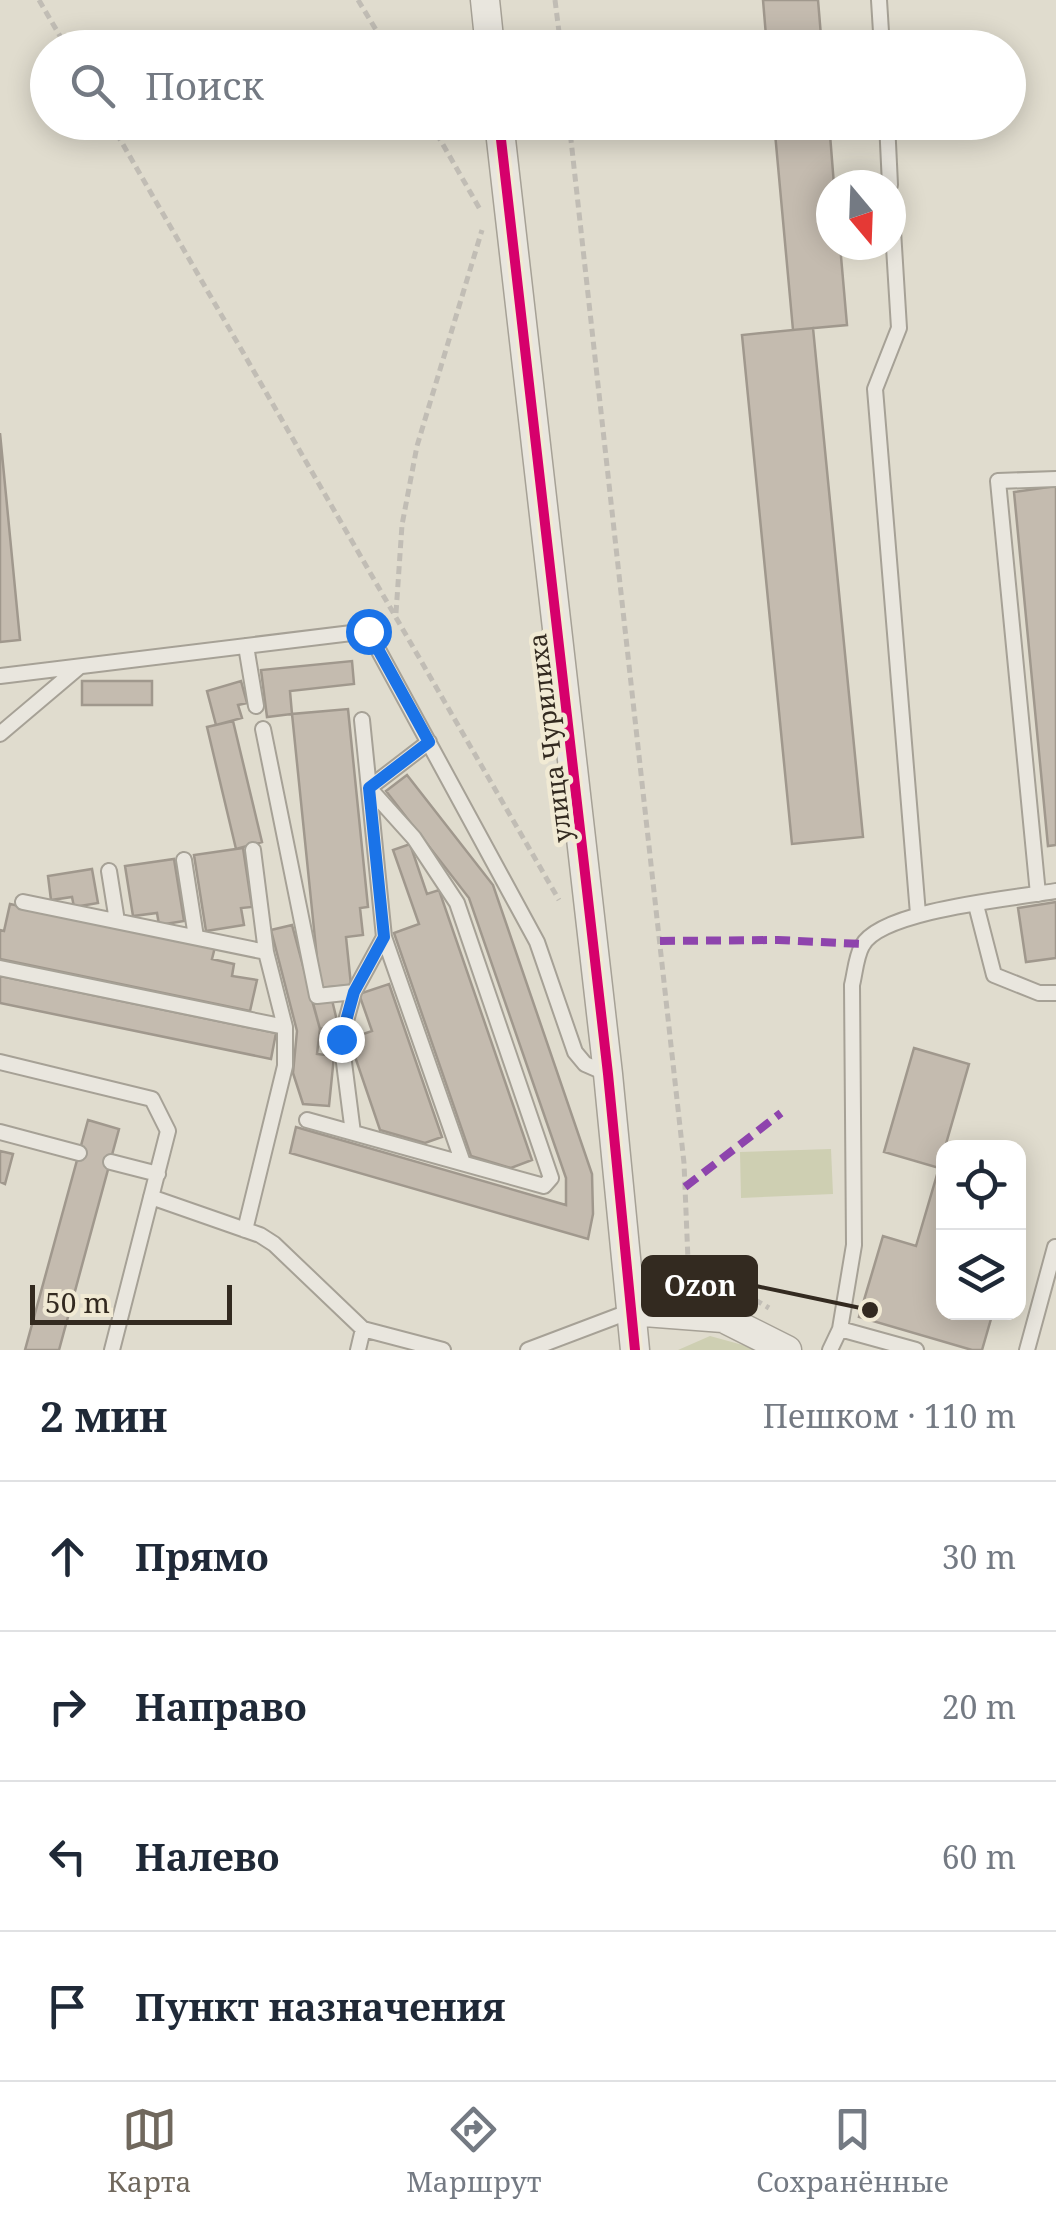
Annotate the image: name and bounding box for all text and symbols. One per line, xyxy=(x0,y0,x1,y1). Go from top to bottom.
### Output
search box xyxy=(30,30,1026,140)
icon: search xyxy=(65,58,120,113)
text: Поиск xyxy=(145,59,264,111)
north arrow xyxy=(816,170,906,260)
route start xyxy=(346,609,392,655)
street label: улица Чурилиха xyxy=(519,631,579,845)
route end xyxy=(319,1017,365,1063)
map controls xyxy=(936,1140,1026,1320)
button: locate xyxy=(936,1140,1026,1230)
button: layers xyxy=(936,1230,1026,1320)
callout: Ozon xyxy=(643,1257,756,1315)
text: Ozon xyxy=(664,1266,736,1304)
scale bar xyxy=(30,1280,232,1324)
text: 50 m xyxy=(45,1283,110,1321)
text: 2 мин xyxy=(40,1387,167,1444)
text: Пешком · 110 m xyxy=(763,1394,1016,1437)
icon: ahead xyxy=(40,1529,95,1584)
text: Прямо xyxy=(135,1530,269,1582)
text: 30 m xyxy=(942,1535,1016,1578)
icon: right xyxy=(40,1679,95,1734)
text: Направо xyxy=(135,1680,307,1732)
text: 20 m xyxy=(942,1685,1016,1728)
icon: left xyxy=(40,1829,95,1884)
text: Налево xyxy=(135,1830,280,1882)
text: 60 m xyxy=(942,1835,1016,1878)
icon: arrive xyxy=(40,1979,95,2034)
text: Пункт назначения xyxy=(135,1980,505,2032)
tab: Карта xyxy=(107,2102,192,2200)
tab: Маршрут xyxy=(406,2102,542,2200)
tab: Сохранённые xyxy=(756,2102,949,2200)

